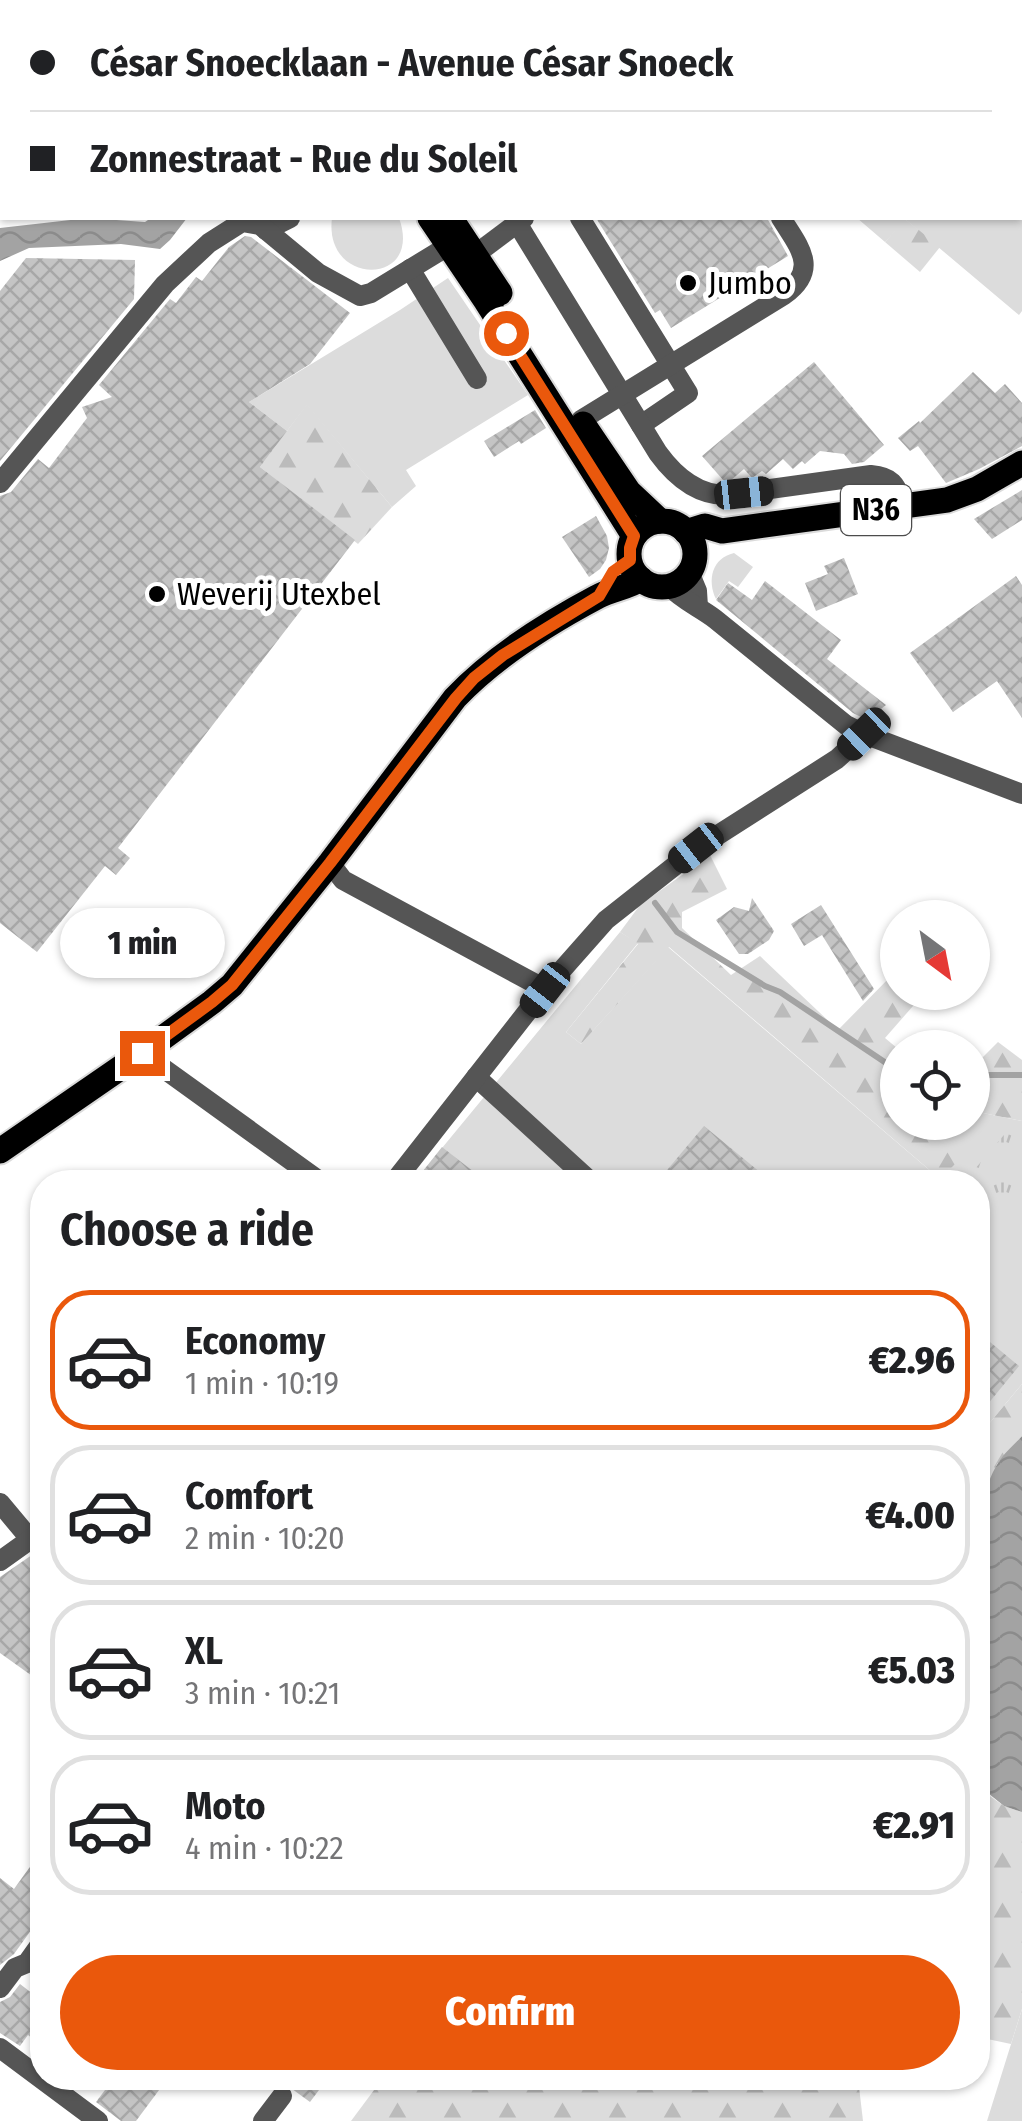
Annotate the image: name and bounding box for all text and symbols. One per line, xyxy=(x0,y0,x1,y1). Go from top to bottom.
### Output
text: César Snoecklaan - Avenue César Snoeck xyxy=(90,40,733,86)
text: Zonnestraat - Rue du Soleil xyxy=(90,136,517,182)
place label: Jumbo xyxy=(708,264,792,302)
marker: Jumbo xyxy=(677,272,699,294)
route start xyxy=(484,311,529,356)
car xyxy=(713,475,775,511)
road number: N36 xyxy=(841,485,911,535)
place label: Weverij Utexbel xyxy=(177,575,381,613)
marker: Weverij Utexbel xyxy=(146,583,168,605)
car xyxy=(832,702,896,766)
car xyxy=(663,818,729,878)
north arrow xyxy=(880,900,990,1010)
map controls xyxy=(880,900,990,1140)
callout: 1 min xyxy=(59,908,224,978)
text: 1 min xyxy=(108,924,177,962)
car xyxy=(515,957,575,1023)
button: locate xyxy=(880,1030,990,1140)
route end xyxy=(120,1031,165,1076)
text: Choose a ride xyxy=(60,1203,314,1257)
icon: car xyxy=(65,1315,155,1405)
text: Economy xyxy=(185,1318,325,1364)
text: €2.96 xyxy=(869,1337,955,1383)
text: 1 min · 10:19 xyxy=(185,1364,339,1402)
icon: car xyxy=(65,1470,155,1560)
text: Comfort xyxy=(185,1473,313,1519)
text: €4.00 xyxy=(865,1492,955,1538)
text: 2 min · 10:20 xyxy=(185,1519,345,1557)
icon: car xyxy=(65,1625,155,1715)
text: XL xyxy=(185,1628,223,1674)
text: €5.03 xyxy=(868,1647,955,1693)
text: 3 min · 10:21 xyxy=(185,1674,340,1712)
icon: car xyxy=(65,1780,155,1870)
text: Moto xyxy=(185,1783,266,1829)
text: €2.91 xyxy=(873,1802,955,1848)
text: 4 min · 10:22 xyxy=(185,1829,344,1867)
button: Confirm xyxy=(60,1955,960,2070)

